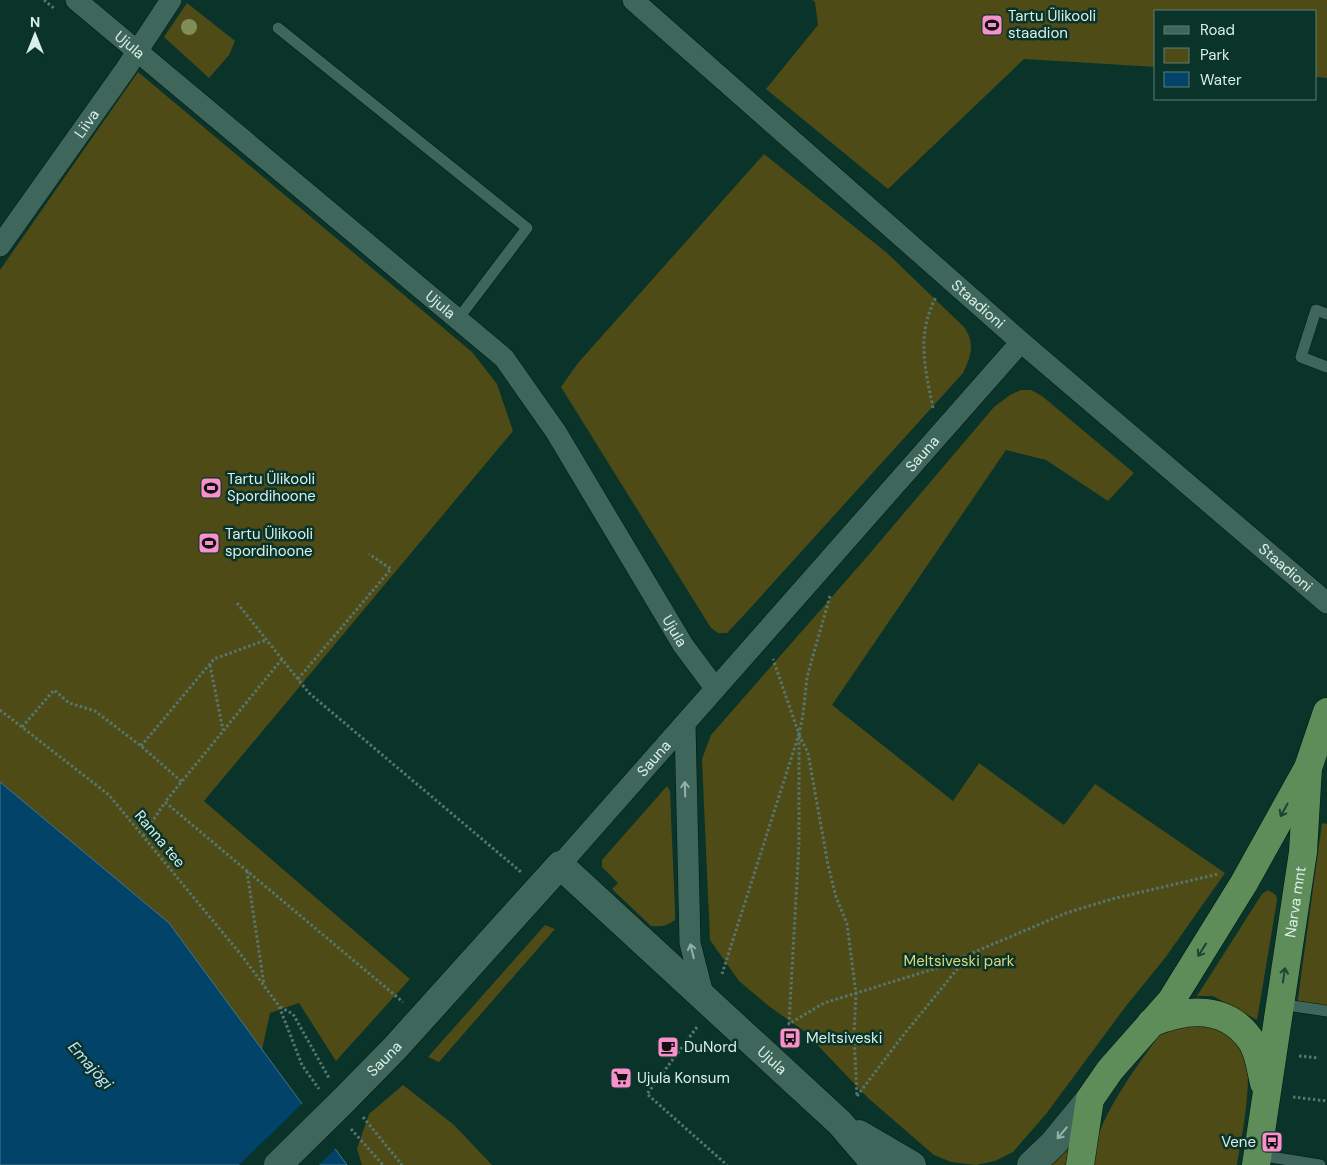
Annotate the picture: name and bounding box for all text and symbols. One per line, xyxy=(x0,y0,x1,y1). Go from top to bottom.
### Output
place label: Tartu Ülikooli staadion xyxy=(1008,6,1096,43)
north arrow xyxy=(10,10,60,60)
legend xyxy=(1154,10,1317,100)
text: N xyxy=(30,13,40,31)
sports icon: Tartu Ülikooli staadion xyxy=(980,13,1004,37)
text: Road xyxy=(1200,20,1235,40)
street label: Ujula xyxy=(110,26,149,63)
text: Park xyxy=(1200,45,1230,65)
text: Water xyxy=(1200,70,1242,90)
street label: Liiva xyxy=(70,105,104,142)
street label: Staadioni xyxy=(947,275,1009,333)
street label: Ujula xyxy=(421,286,460,323)
street label: Sauna xyxy=(901,431,944,476)
place label: Tartu Ülikooli Spordihoone xyxy=(227,469,316,506)
sports icon: Tartu Ülikooli Spordihoone xyxy=(199,476,223,500)
place label: Tartu Ülikooli spordihoone xyxy=(225,524,313,561)
sports icon: Tartu Ülikooli spordihoone xyxy=(197,531,221,555)
street label: Staadioni xyxy=(1254,539,1317,596)
street label: Ujula xyxy=(657,611,692,650)
street label: Sauna xyxy=(632,736,675,781)
one-way arrow xyxy=(681,781,690,797)
one-way arrow xyxy=(1279,803,1289,818)
street label: Ranna tee xyxy=(130,806,190,872)
street label: Narva mnt xyxy=(1280,865,1311,939)
one-way arrow xyxy=(687,943,696,959)
one-way arrow xyxy=(1196,943,1206,957)
park label: Meltsiveski park xyxy=(904,951,1015,971)
one-way arrow xyxy=(1280,968,1290,984)
bus stop icon: Meltsiveski xyxy=(778,1026,802,1050)
place label: Meltsiveski xyxy=(806,1028,882,1048)
cafe icon: DuNord xyxy=(656,1035,680,1059)
water label: Emajõgi xyxy=(64,1037,118,1095)
street label: Sauna xyxy=(362,1037,406,1081)
place label: DuNord xyxy=(684,1037,737,1057)
street label: Ujula xyxy=(753,1042,791,1079)
supermarket icon: Ujula Konsum xyxy=(609,1066,633,1090)
place label: Ujula Konsum xyxy=(637,1068,730,1088)
one-way arrow xyxy=(1056,1127,1067,1140)
bus stop icon: Vene xyxy=(1260,1130,1284,1154)
place label: Vene xyxy=(1221,1132,1256,1152)

